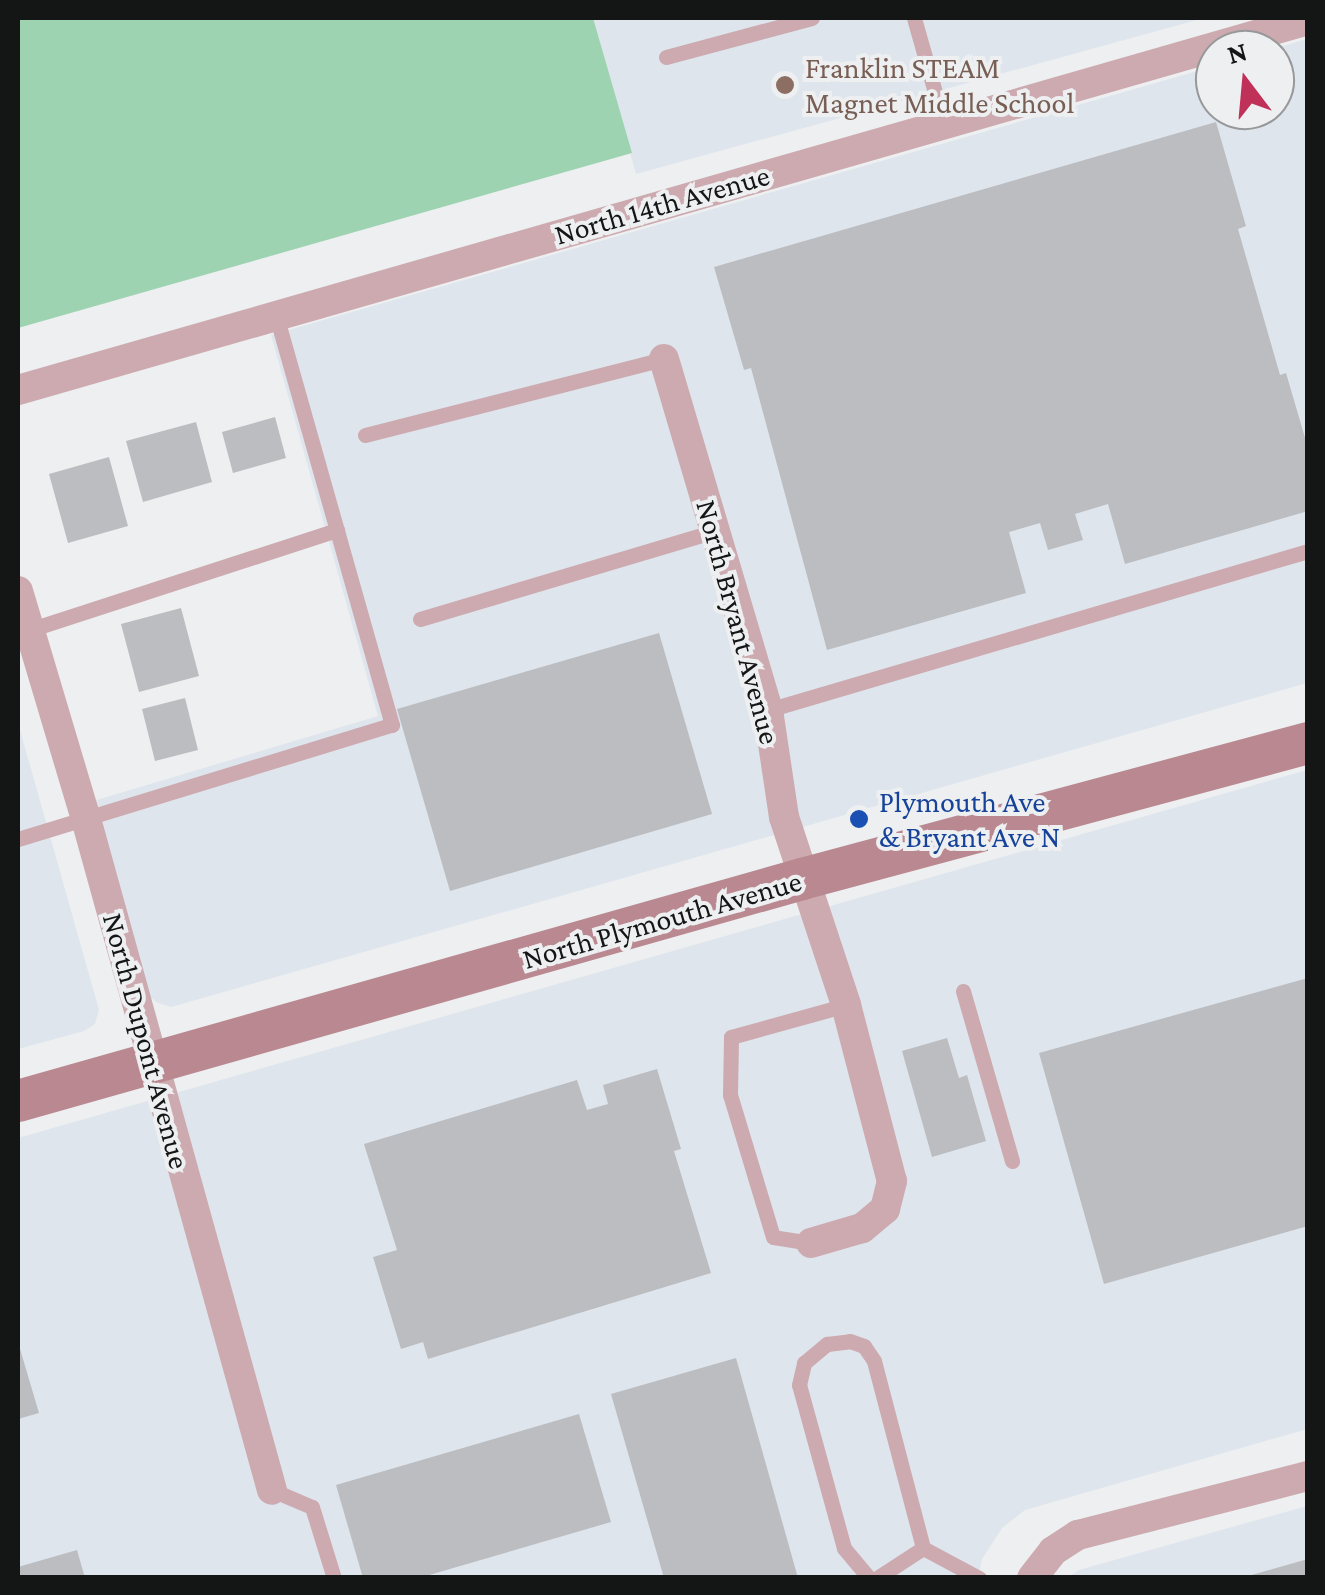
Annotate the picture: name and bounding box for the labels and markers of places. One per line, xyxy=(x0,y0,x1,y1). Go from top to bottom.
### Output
place label: Franklin STEAM Magnet Middle School xyxy=(805,50,1074,120)
marker: Franklin STEAM Magnet Middle School xyxy=(774,74,796,96)
place label: Plymouth Ave & Bryant Ave N xyxy=(879,784,1060,854)
marker: Plymouth Ave & Bryant Ave N xyxy=(848,808,870,830)

